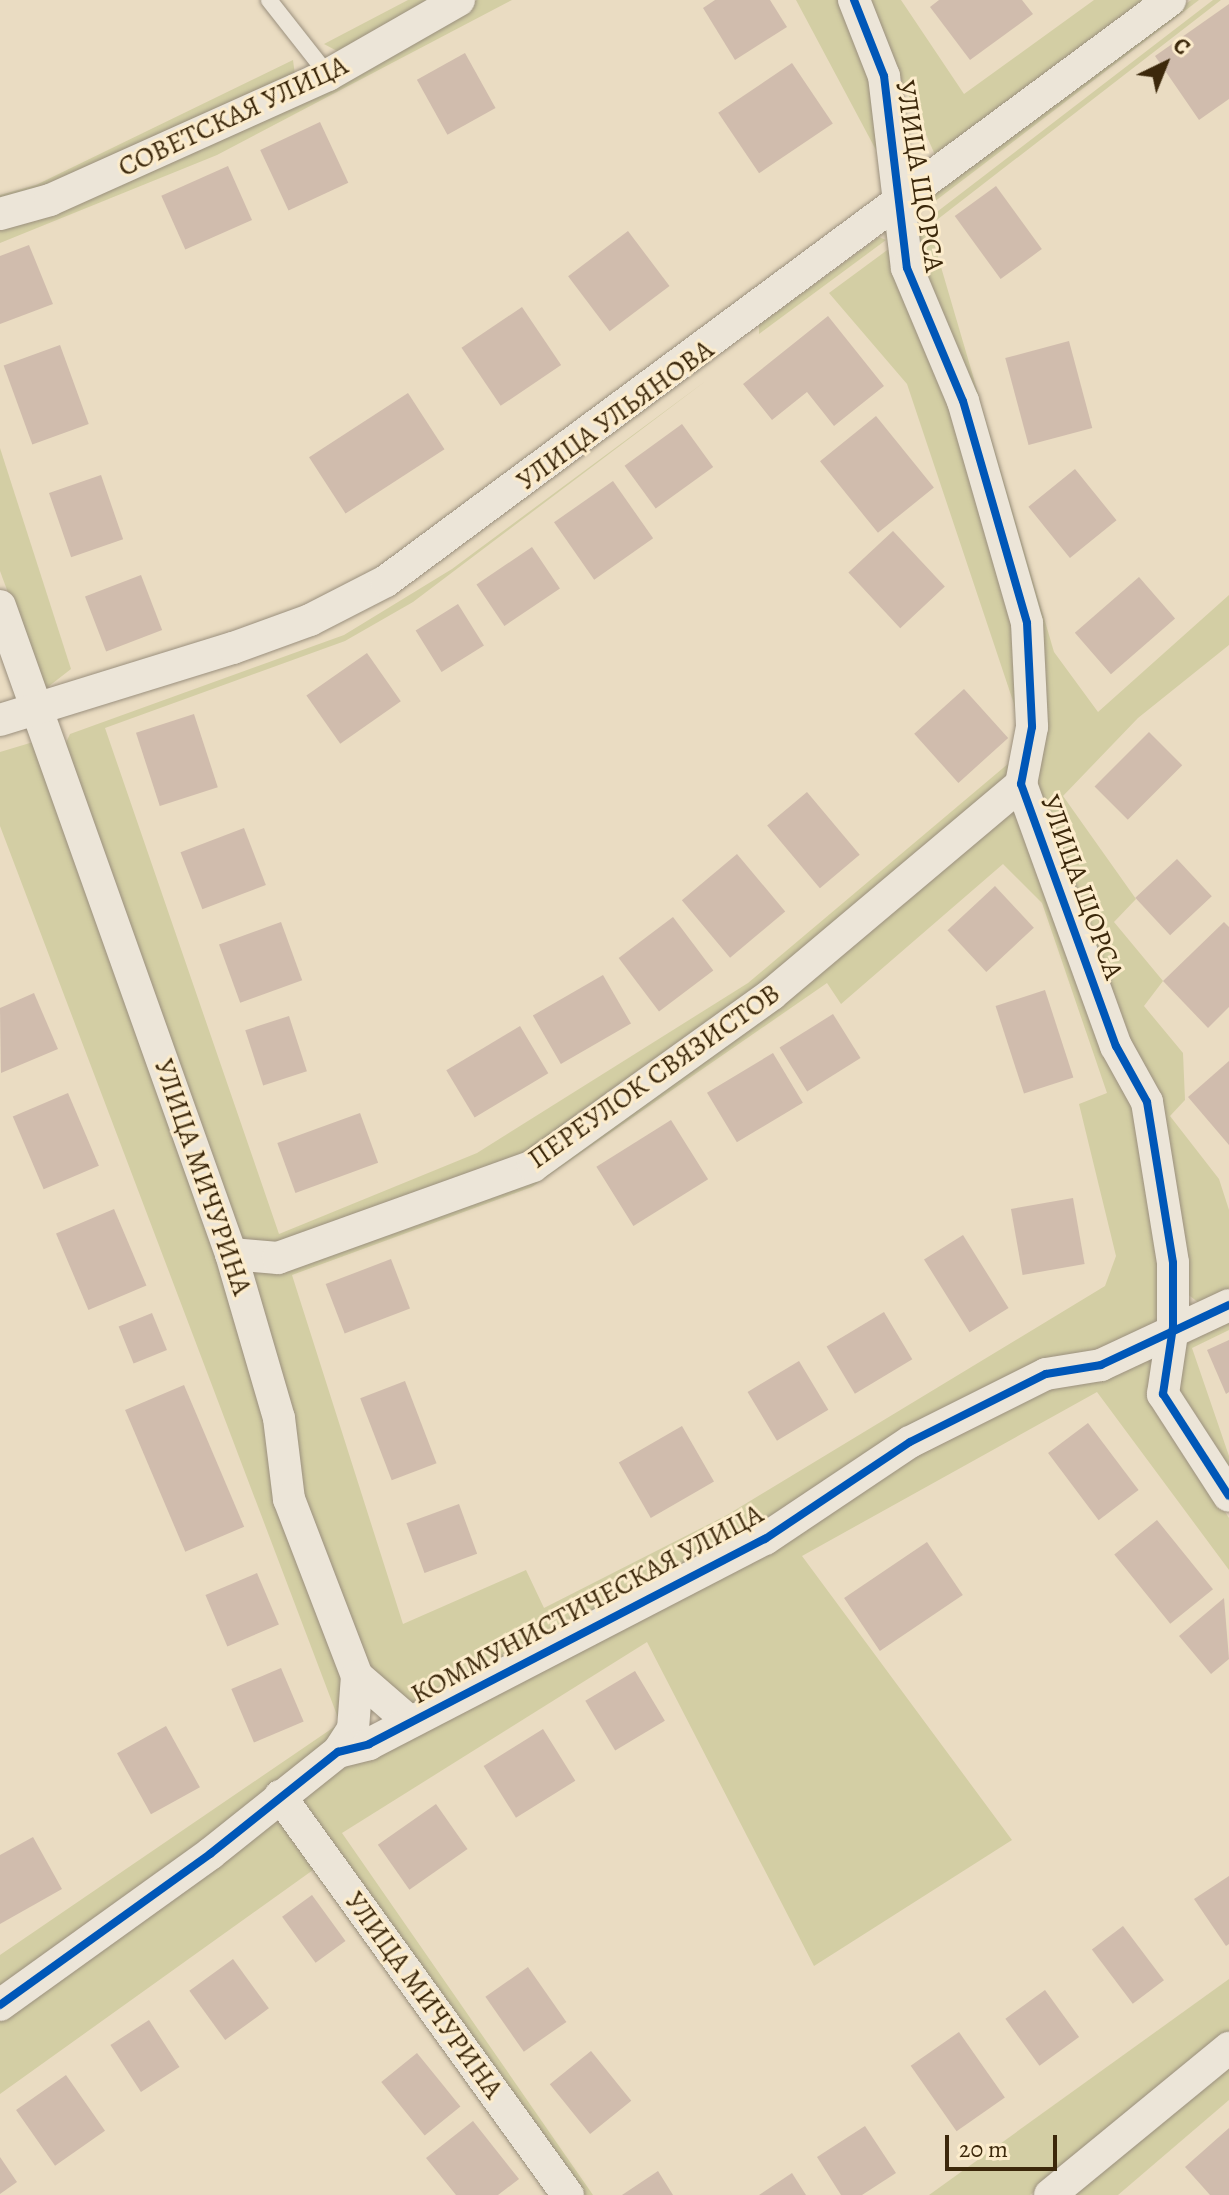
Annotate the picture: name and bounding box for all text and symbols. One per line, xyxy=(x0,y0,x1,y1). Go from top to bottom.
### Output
north arrow xyxy=(1125,24,1205,104)
text: С xyxy=(1166,31,1197,62)
street label: СОВЕТСКАЯ УЛИЦА xyxy=(113,48,353,184)
street label: УЛИЦА ЩОРСА xyxy=(888,78,952,274)
street label: УЛИЦА УЛЬЯНОВА xyxy=(510,332,720,498)
street label: УЛИЦА ЩОРСА xyxy=(1033,790,1131,984)
street label: ПЕРЕУЛОК СВЯЗИСТОВ xyxy=(522,976,786,1176)
street label: УЛИЦА МИЧУРИНА xyxy=(147,1054,259,1300)
street label: КОММУНИСТИЧЕСКАЯ УЛИЦА xyxy=(405,1497,769,1711)
street label: УЛИЦА МИЧУРИНА xyxy=(338,1885,510,2105)
scale bar xyxy=(949,2119,1061,2169)
text: 20 m xyxy=(959,2133,1008,2165)

